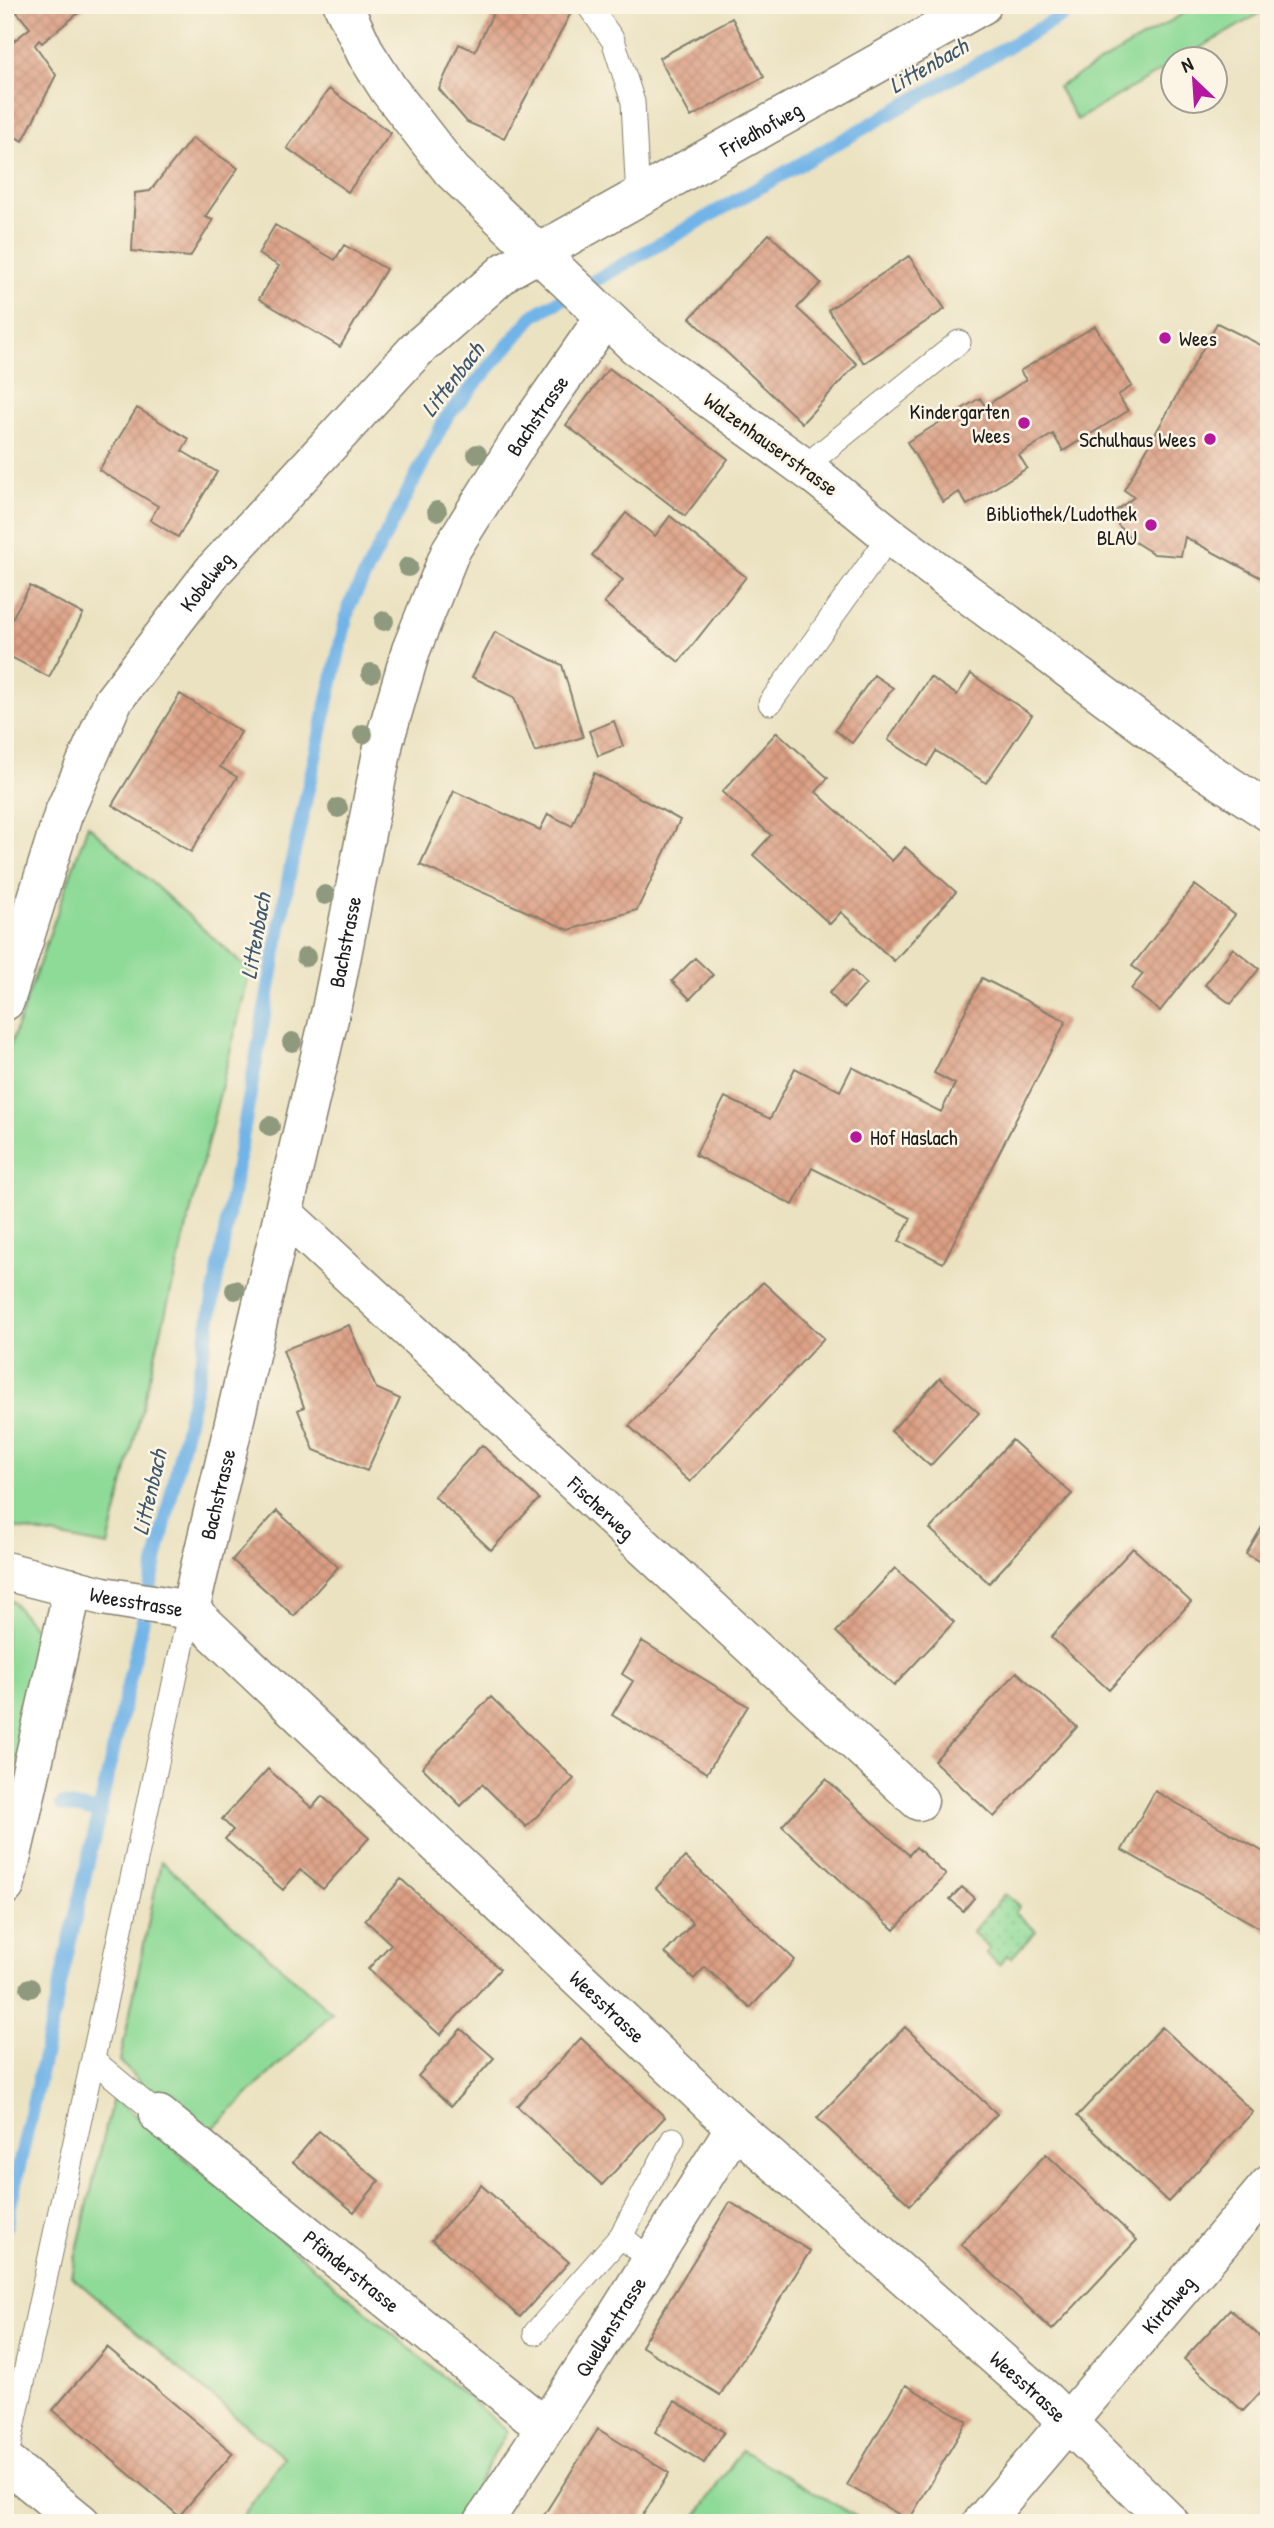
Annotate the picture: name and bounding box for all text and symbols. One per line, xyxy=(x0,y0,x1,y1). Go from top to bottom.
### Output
water label: Littenbach xyxy=(883,29,974,100)
north arrow xyxy=(1158,46,1228,116)
text: N xyxy=(1177,51,1197,79)
street label: Friedhofweg xyxy=(714,94,807,164)
place label: Wees xyxy=(1179,324,1217,353)
marker: Wees xyxy=(1157,330,1173,346)
water label: Littenbach xyxy=(413,334,492,422)
street label: Bachstrasse xyxy=(499,369,575,461)
street label: Walzenhauserstrasse xyxy=(698,385,844,503)
place label: Kindergarten Wees xyxy=(909,397,1010,450)
marker: Kindergarten Wees xyxy=(1016,415,1032,431)
place label: Schulhaus Wees xyxy=(1079,425,1196,454)
marker: Schulhaus Wees xyxy=(1202,431,1218,447)
place label: Bibliothek/Ludothek BLAU xyxy=(986,499,1137,552)
marker: Bibliothek/Ludothek BLAU xyxy=(1143,517,1159,533)
street label: Kobelweg xyxy=(173,545,239,617)
water label: Littenbach xyxy=(232,890,278,981)
street label: Bachstrasse xyxy=(321,894,368,990)
place label: Hof Haslach xyxy=(870,1123,958,1152)
marker: Hof Haslach xyxy=(848,1129,864,1145)
water label: Littenbach xyxy=(124,1445,174,1537)
street label: Bachstrasse xyxy=(193,1446,242,1542)
street label: Fischerweg xyxy=(561,1469,641,1546)
street label: Weesstrasse xyxy=(87,1579,185,1623)
street label: Weesstrasse xyxy=(564,1963,652,2049)
street label: Pfänderstrasse xyxy=(298,2223,406,2319)
street label: Kirchweg xyxy=(1135,2269,1201,2340)
street label: Quellenstrasse xyxy=(568,2271,653,2383)
street label: Weesstrasse xyxy=(984,2344,1073,2428)

